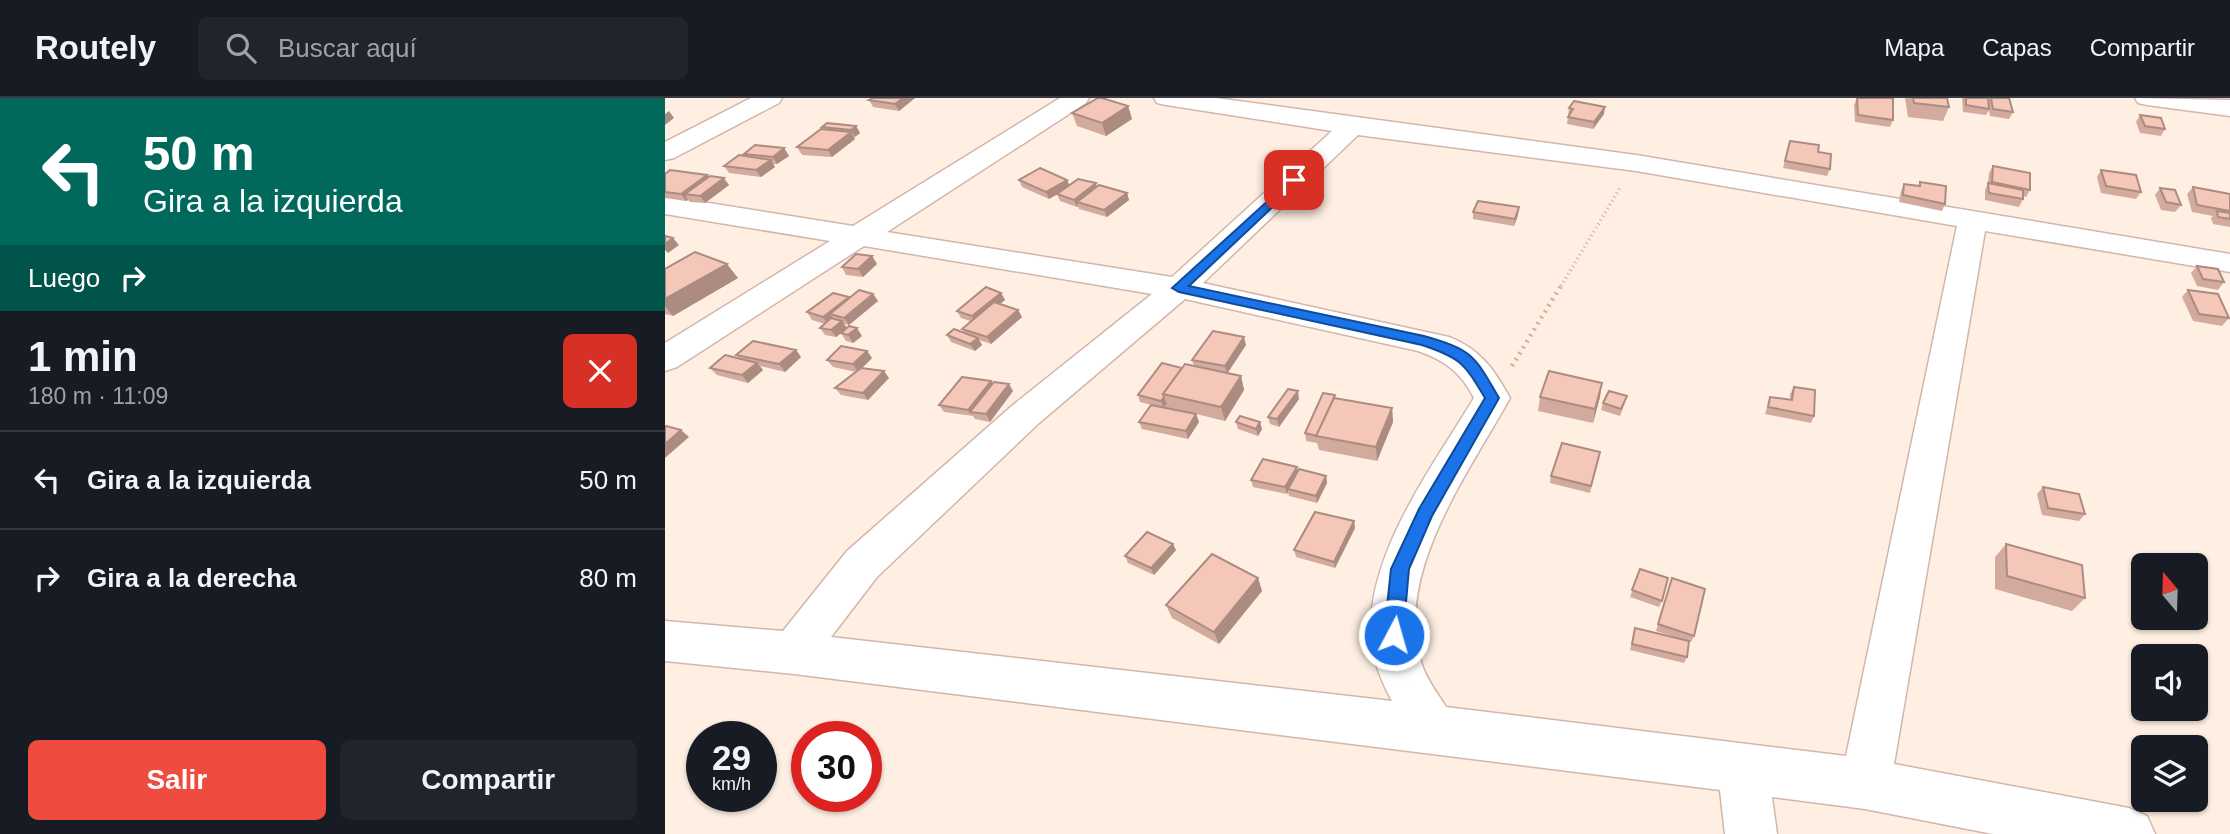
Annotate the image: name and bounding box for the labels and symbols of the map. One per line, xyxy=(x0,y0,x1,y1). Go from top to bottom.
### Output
pin xyxy=(1264,150,1324,210)
north arrow xyxy=(2131,553,2209,630)
position arrow xyxy=(1357,598,1431,672)
speed limit sign: 30 xyxy=(791,721,882,812)

